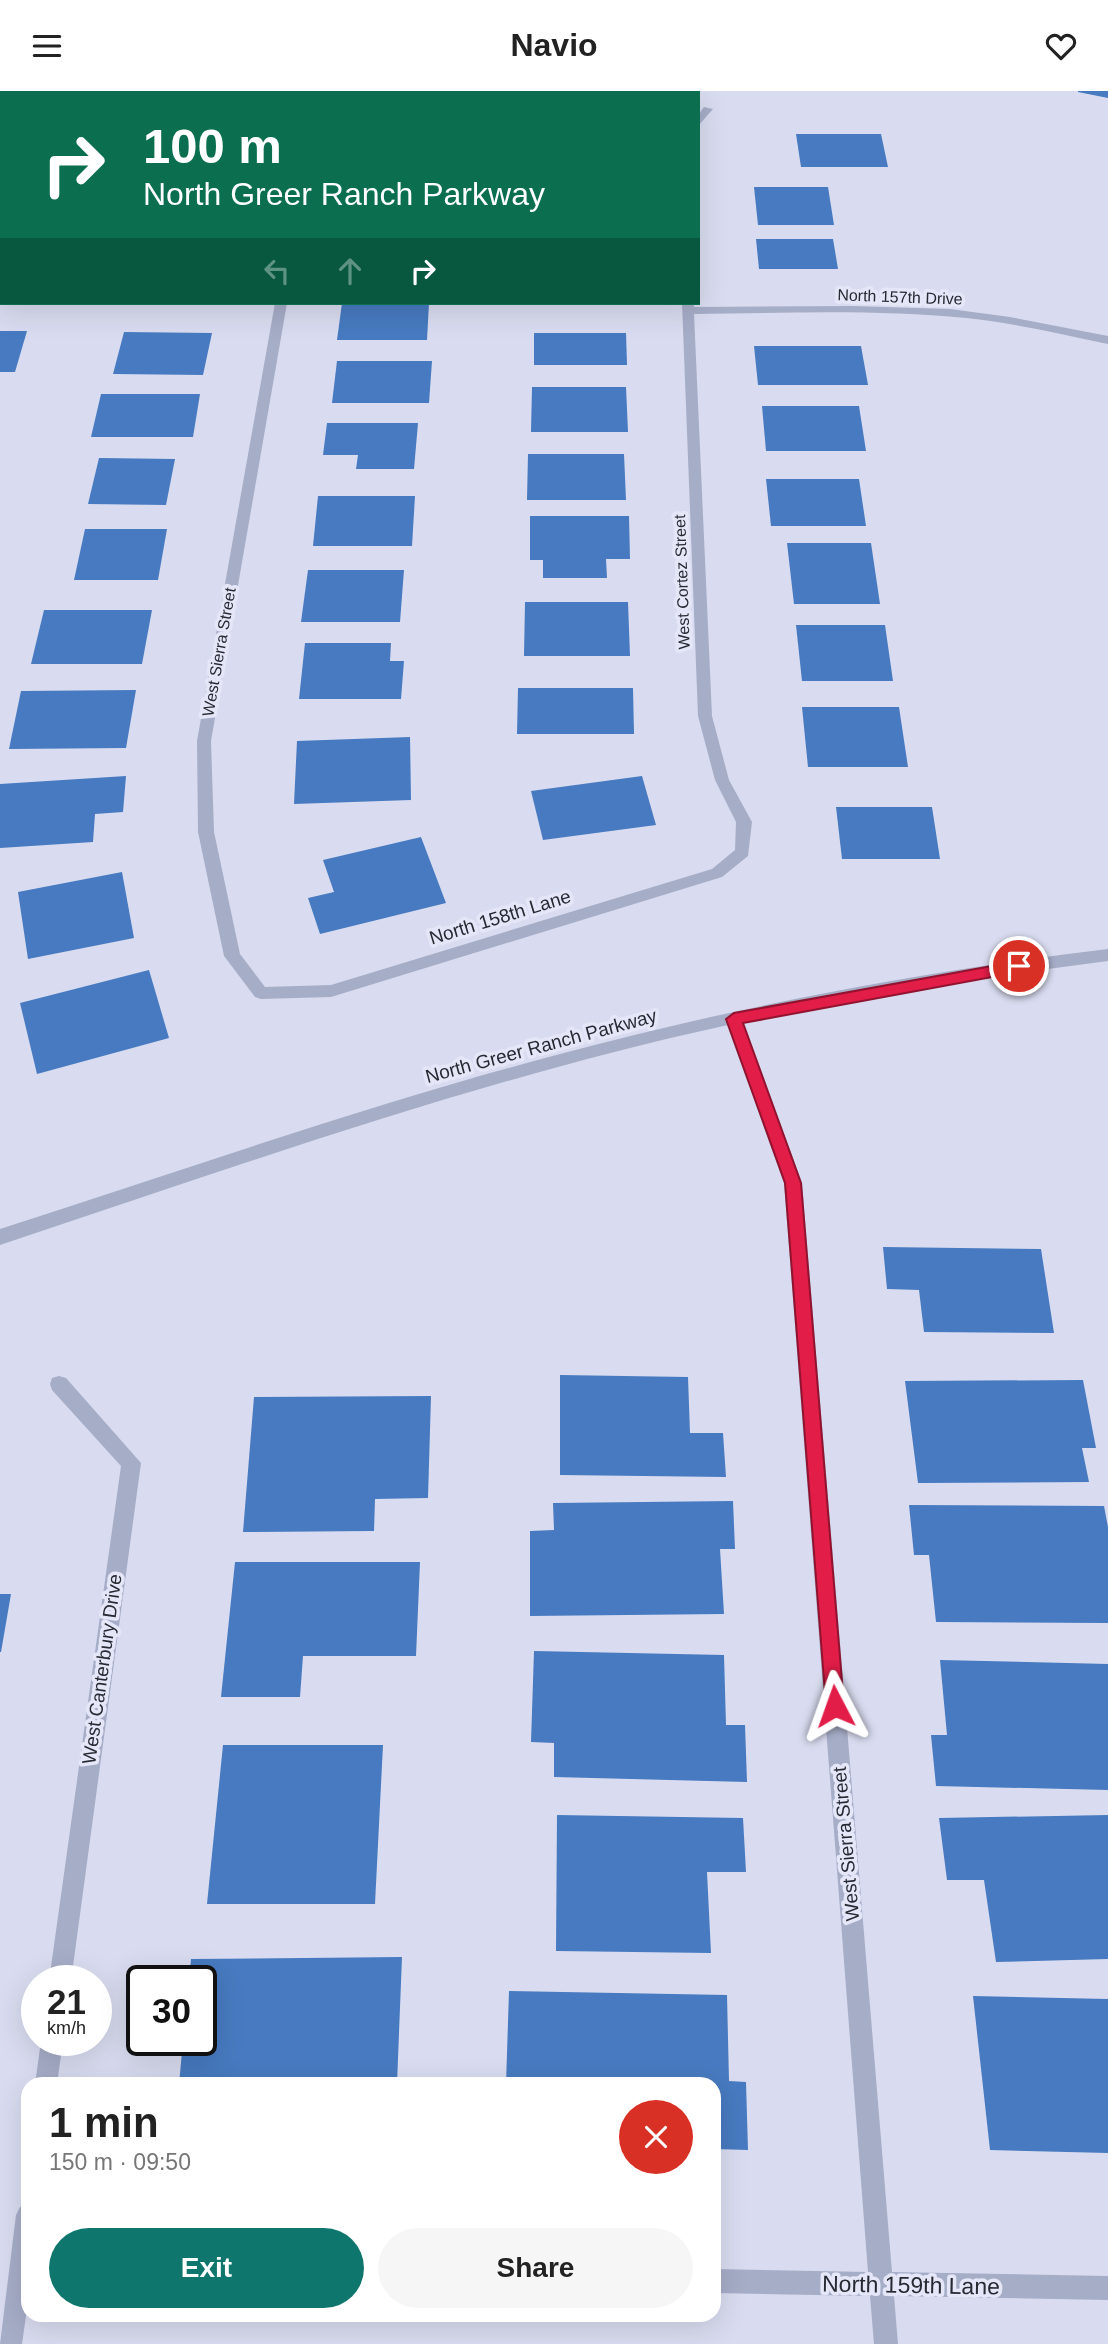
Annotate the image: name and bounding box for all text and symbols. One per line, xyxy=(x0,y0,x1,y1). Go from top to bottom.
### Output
icon: menu xyxy=(28,27,66,65)
text: Navio xyxy=(510,27,598,63)
icon: heart xyxy=(1042,27,1080,65)
icon: right xyxy=(28,119,119,210)
text: 100 m xyxy=(143,119,282,173)
text: North Greer Ranch Parkway xyxy=(143,176,545,212)
icon: left xyxy=(258,252,296,290)
icon: ahead xyxy=(331,252,369,290)
icon: right xyxy=(404,252,442,290)
street label: North 157th Drive xyxy=(837,286,963,308)
street label: West Cortez Street xyxy=(671,514,693,650)
street label: West Sierra Street xyxy=(199,586,239,718)
street label: North 158th Lane xyxy=(427,885,573,949)
pin xyxy=(989,936,1049,996)
icon: arrive xyxy=(1000,947,1038,985)
street label: North Greer Ranch Parkway xyxy=(423,1005,659,1087)
street label: West Canterbury Drive xyxy=(78,1573,126,1765)
position arrow xyxy=(798,1669,872,1743)
street label: West Sierra Street xyxy=(829,1765,863,1922)
speed limit sign: 30 xyxy=(126,1965,217,2056)
text: 21 xyxy=(47,1982,86,2021)
text: km/h xyxy=(47,2018,86,2038)
text: 1 min xyxy=(49,2099,159,2146)
button: close xyxy=(619,2100,693,2174)
text: 150 m · 09:50 xyxy=(49,2149,191,2175)
button: Exit xyxy=(49,2228,364,2308)
button: Share xyxy=(378,2228,693,2308)
street label: North 159th Lane xyxy=(822,2270,1000,2300)

